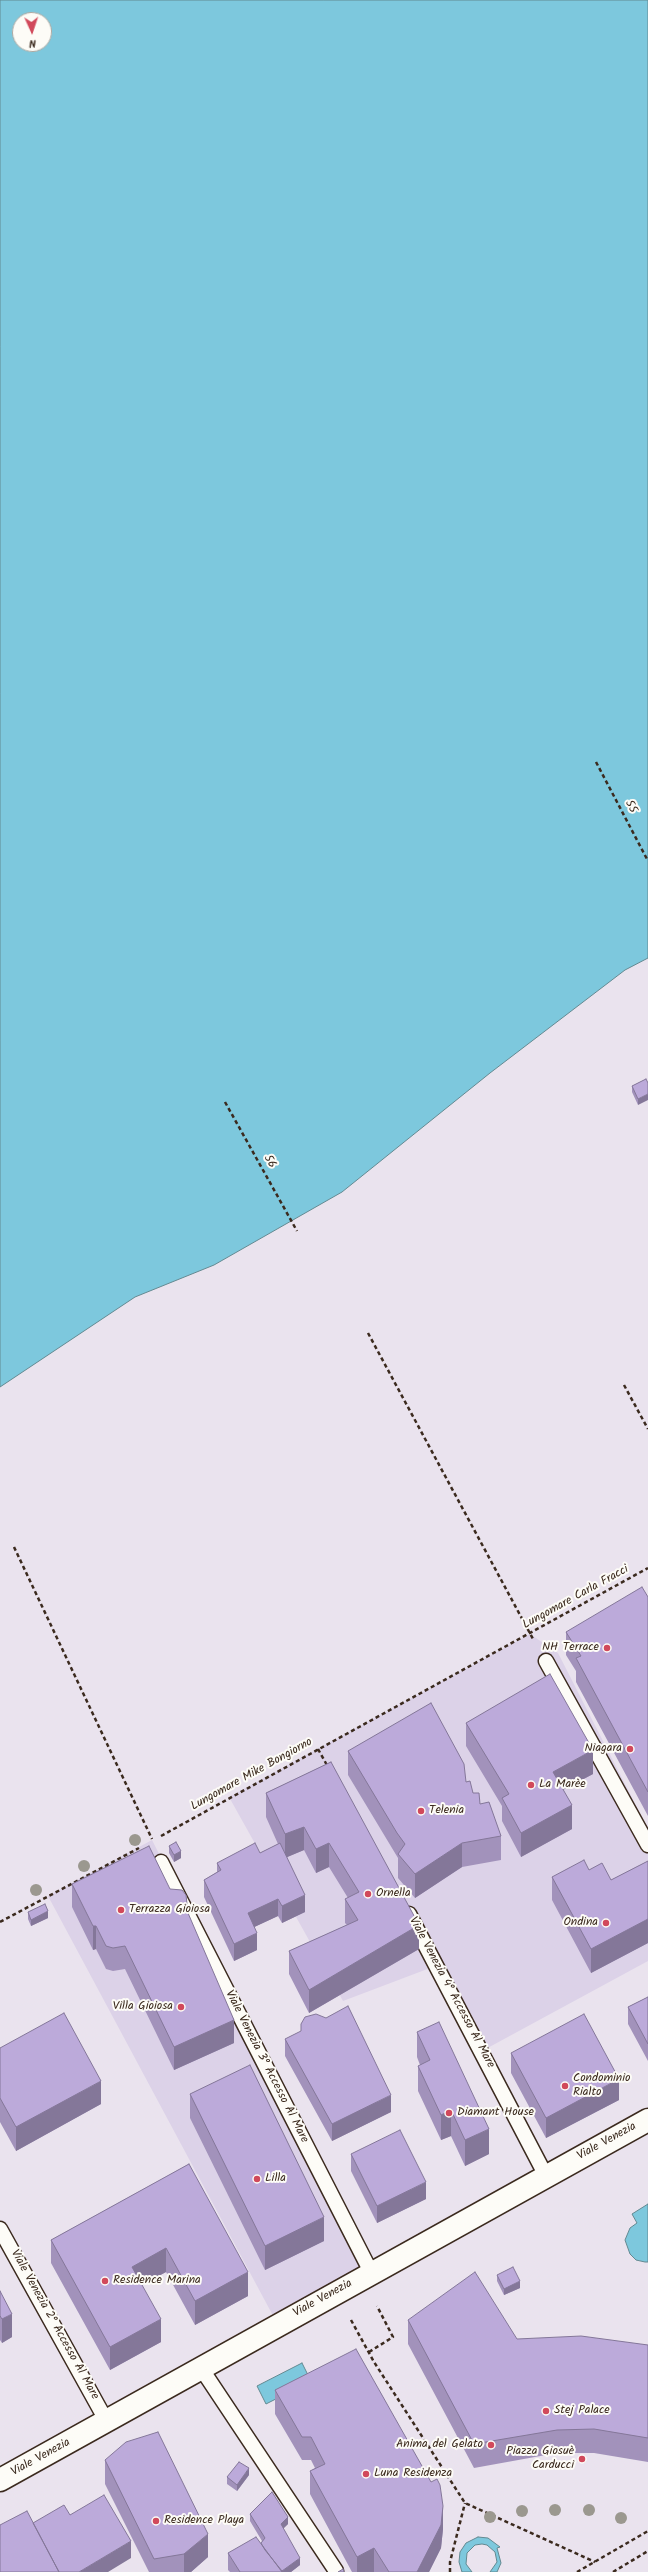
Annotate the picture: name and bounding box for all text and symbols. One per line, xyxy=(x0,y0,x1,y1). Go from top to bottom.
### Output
north arrow xyxy=(12,12,52,52)
text: N xyxy=(29,34,37,52)
street label: 55 xyxy=(621,798,639,816)
street label: 56 xyxy=(260,1153,278,1171)
street label: Lungomare Carla Fracci xyxy=(521,1563,631,1633)
place label: NH Terrace xyxy=(542,1641,599,1655)
marker: NH Terrace xyxy=(602,1643,612,1653)
street label: Lungomare Mike Bongiorno xyxy=(189,1736,315,1814)
place label: Niagara xyxy=(584,1742,622,1756)
marker: Niagara xyxy=(625,1744,635,1754)
place label: La Marèe xyxy=(539,1778,586,1792)
marker: La Marèe xyxy=(526,1780,536,1790)
place label: Telenia xyxy=(429,1804,464,1818)
marker: Telenia xyxy=(416,1806,426,1816)
place label: Ornella xyxy=(376,1887,411,1901)
marker: Ornella xyxy=(363,1889,373,1899)
place label: Terrazza Gioiosa xyxy=(129,1903,210,1917)
marker: Terrazza Gioiosa xyxy=(116,1905,126,1915)
street label: Viale Venezia 4° Accesso Al Mare xyxy=(405,1915,497,2071)
place label: Ondina xyxy=(563,1916,598,1930)
marker: Ondina xyxy=(601,1918,611,1928)
street label: Viale Venezia 3° Accesso Al Mare xyxy=(221,1988,311,2146)
place label: Villa Gioiosa xyxy=(113,2000,173,2014)
marker: Villa Gioiosa xyxy=(176,2002,186,2012)
place label: Condominio Rialto xyxy=(573,2072,631,2100)
marker: Condominio Rialto xyxy=(560,2081,570,2091)
place label: Diamant House xyxy=(457,2106,534,2120)
marker: Diamant House xyxy=(444,2108,454,2118)
street label: Viale Venezia xyxy=(575,2120,639,2164)
place label: Lilla xyxy=(265,2172,286,2186)
marker: Lilla xyxy=(252,2174,262,2184)
street label: Viale Venezia 2° Accesso Al Mare xyxy=(7,2247,101,2403)
place label: Residence Marina xyxy=(113,2274,201,2288)
marker: Residence Marina xyxy=(100,2276,110,2286)
street label: Viale Venezia xyxy=(291,2277,355,2321)
place label: Stej Palace xyxy=(554,2404,610,2418)
marker: Stej Palace xyxy=(541,2406,551,2416)
street label: Viale Venezia xyxy=(9,2436,73,2480)
place label: Anima del Gelato xyxy=(396,2438,483,2452)
marker: Anima del Gelato xyxy=(486,2440,496,2450)
place label: Piazza Giosuè Carducci xyxy=(506,2445,574,2473)
marker: Piazza Giosuè Carducci xyxy=(577,2454,587,2464)
place label: Luna Residenza xyxy=(374,2467,452,2481)
marker: Luna Residenza xyxy=(361,2469,371,2479)
place label: Residence Playa xyxy=(164,2514,244,2528)
marker: Residence Playa xyxy=(151,2516,161,2526)

